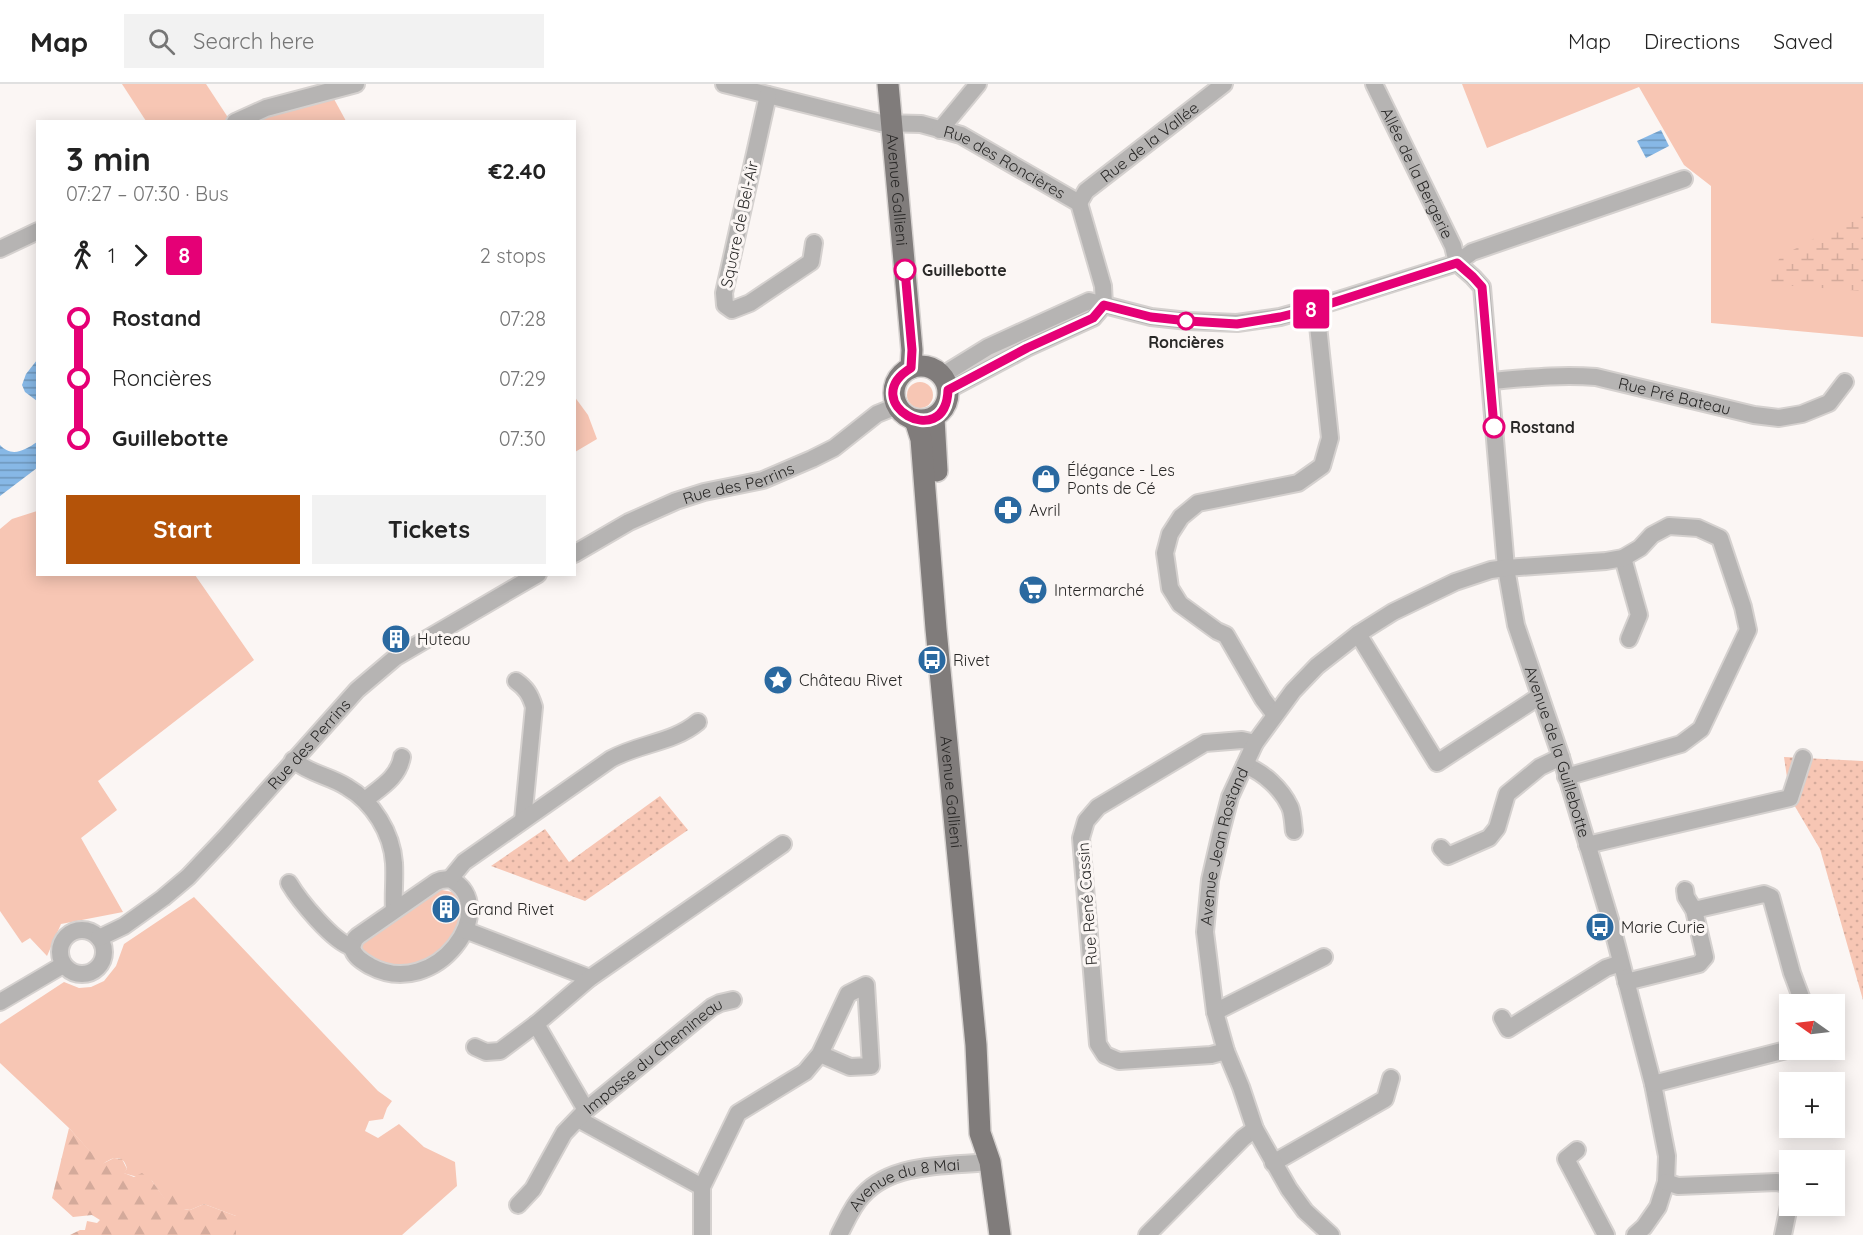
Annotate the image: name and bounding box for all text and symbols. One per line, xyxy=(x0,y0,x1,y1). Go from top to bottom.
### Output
search box xyxy=(124,14,544,68)
text: Map xyxy=(30,24,88,59)
icon: search xyxy=(145,25,178,58)
text: Search here xyxy=(193,27,315,55)
text: Map xyxy=(1568,28,1611,54)
text: Directions xyxy=(1644,28,1740,54)
text: Saved xyxy=(1773,28,1833,54)
street label: Rue de la Vallée xyxy=(1096,97,1203,186)
street label: Allée de la Bergerie xyxy=(1377,104,1458,242)
street label: Rue des Roncières xyxy=(941,121,1069,203)
street label: Avenue Gallieni xyxy=(883,133,913,247)
text: 3 min xyxy=(66,138,151,179)
text: €2.40 xyxy=(488,157,546,185)
street label: Square de Bel-Air xyxy=(716,159,762,289)
text: 07:27 – 07:30 · Bus xyxy=(66,181,229,206)
icon: walk xyxy=(66,239,99,272)
icon: forward xyxy=(124,239,157,272)
text: 8 xyxy=(178,242,190,268)
text: 1 xyxy=(108,243,115,268)
text: 2 stops xyxy=(480,243,546,268)
marker: Guillebotte xyxy=(894,259,916,281)
place label: Guillebotte xyxy=(922,260,1007,280)
line badge: 8 xyxy=(1292,290,1330,328)
text: 8 xyxy=(1305,296,1317,322)
text: Rostand xyxy=(112,304,201,332)
text: 07:28 xyxy=(499,306,546,331)
marker: Roncières xyxy=(1177,312,1195,330)
place label: Roncières xyxy=(1148,332,1224,352)
text: Roncières xyxy=(112,364,212,392)
text: 07:29 xyxy=(499,366,546,391)
street label: Rue Pré Bateau xyxy=(1616,373,1733,419)
marker: Rostand xyxy=(1483,416,1505,438)
place label: Rostand xyxy=(1510,417,1575,437)
text: Guillebotte xyxy=(112,424,228,452)
text: 07:30 xyxy=(499,426,546,451)
street label: Rue des Perrins xyxy=(680,458,797,508)
place label: Élégance - Les Ponts de Cé xyxy=(1067,460,1175,498)
shop icon: Élégance - Les Ponts de Cé xyxy=(1030,463,1062,495)
pharmacy icon: Avril xyxy=(992,494,1024,526)
button: Start xyxy=(66,495,300,564)
button: Tickets xyxy=(312,495,546,564)
place label: Avril xyxy=(1029,500,1061,520)
supermarket icon: Intermarché xyxy=(1017,574,1049,606)
place label: Intermarché xyxy=(1054,580,1144,600)
building icon: Huteau xyxy=(380,623,412,655)
place label: Huteau xyxy=(417,629,471,649)
bus stop icon: Rivet xyxy=(916,644,948,676)
place label: Rivet xyxy=(953,650,990,670)
street label: Avenue de la Guillebotte xyxy=(1521,663,1595,840)
place icon: Château Rivet xyxy=(762,664,794,696)
place label: Château Rivet xyxy=(799,670,903,690)
street label: Rue des Perrins xyxy=(263,695,354,794)
street label: Avenue Gallieni xyxy=(936,735,967,849)
street label: Avenue Jean Rostand xyxy=(1196,764,1252,926)
street label: Rue René Cassin xyxy=(1073,842,1101,966)
building icon: Grand Rivet xyxy=(430,893,462,925)
place label: Grand Rivet xyxy=(467,899,554,919)
bus stop icon: Marie Curie xyxy=(1584,911,1616,943)
place label: Marie Curie xyxy=(1621,917,1705,937)
street label: Impasse du Chemineau xyxy=(579,993,726,1118)
north arrow xyxy=(1779,994,1845,1060)
map controls xyxy=(1779,994,1845,1216)
button: + xyxy=(1779,1072,1845,1138)
button: − xyxy=(1779,1150,1845,1216)
street label: Avenue du 8 Mai xyxy=(844,1154,960,1215)

